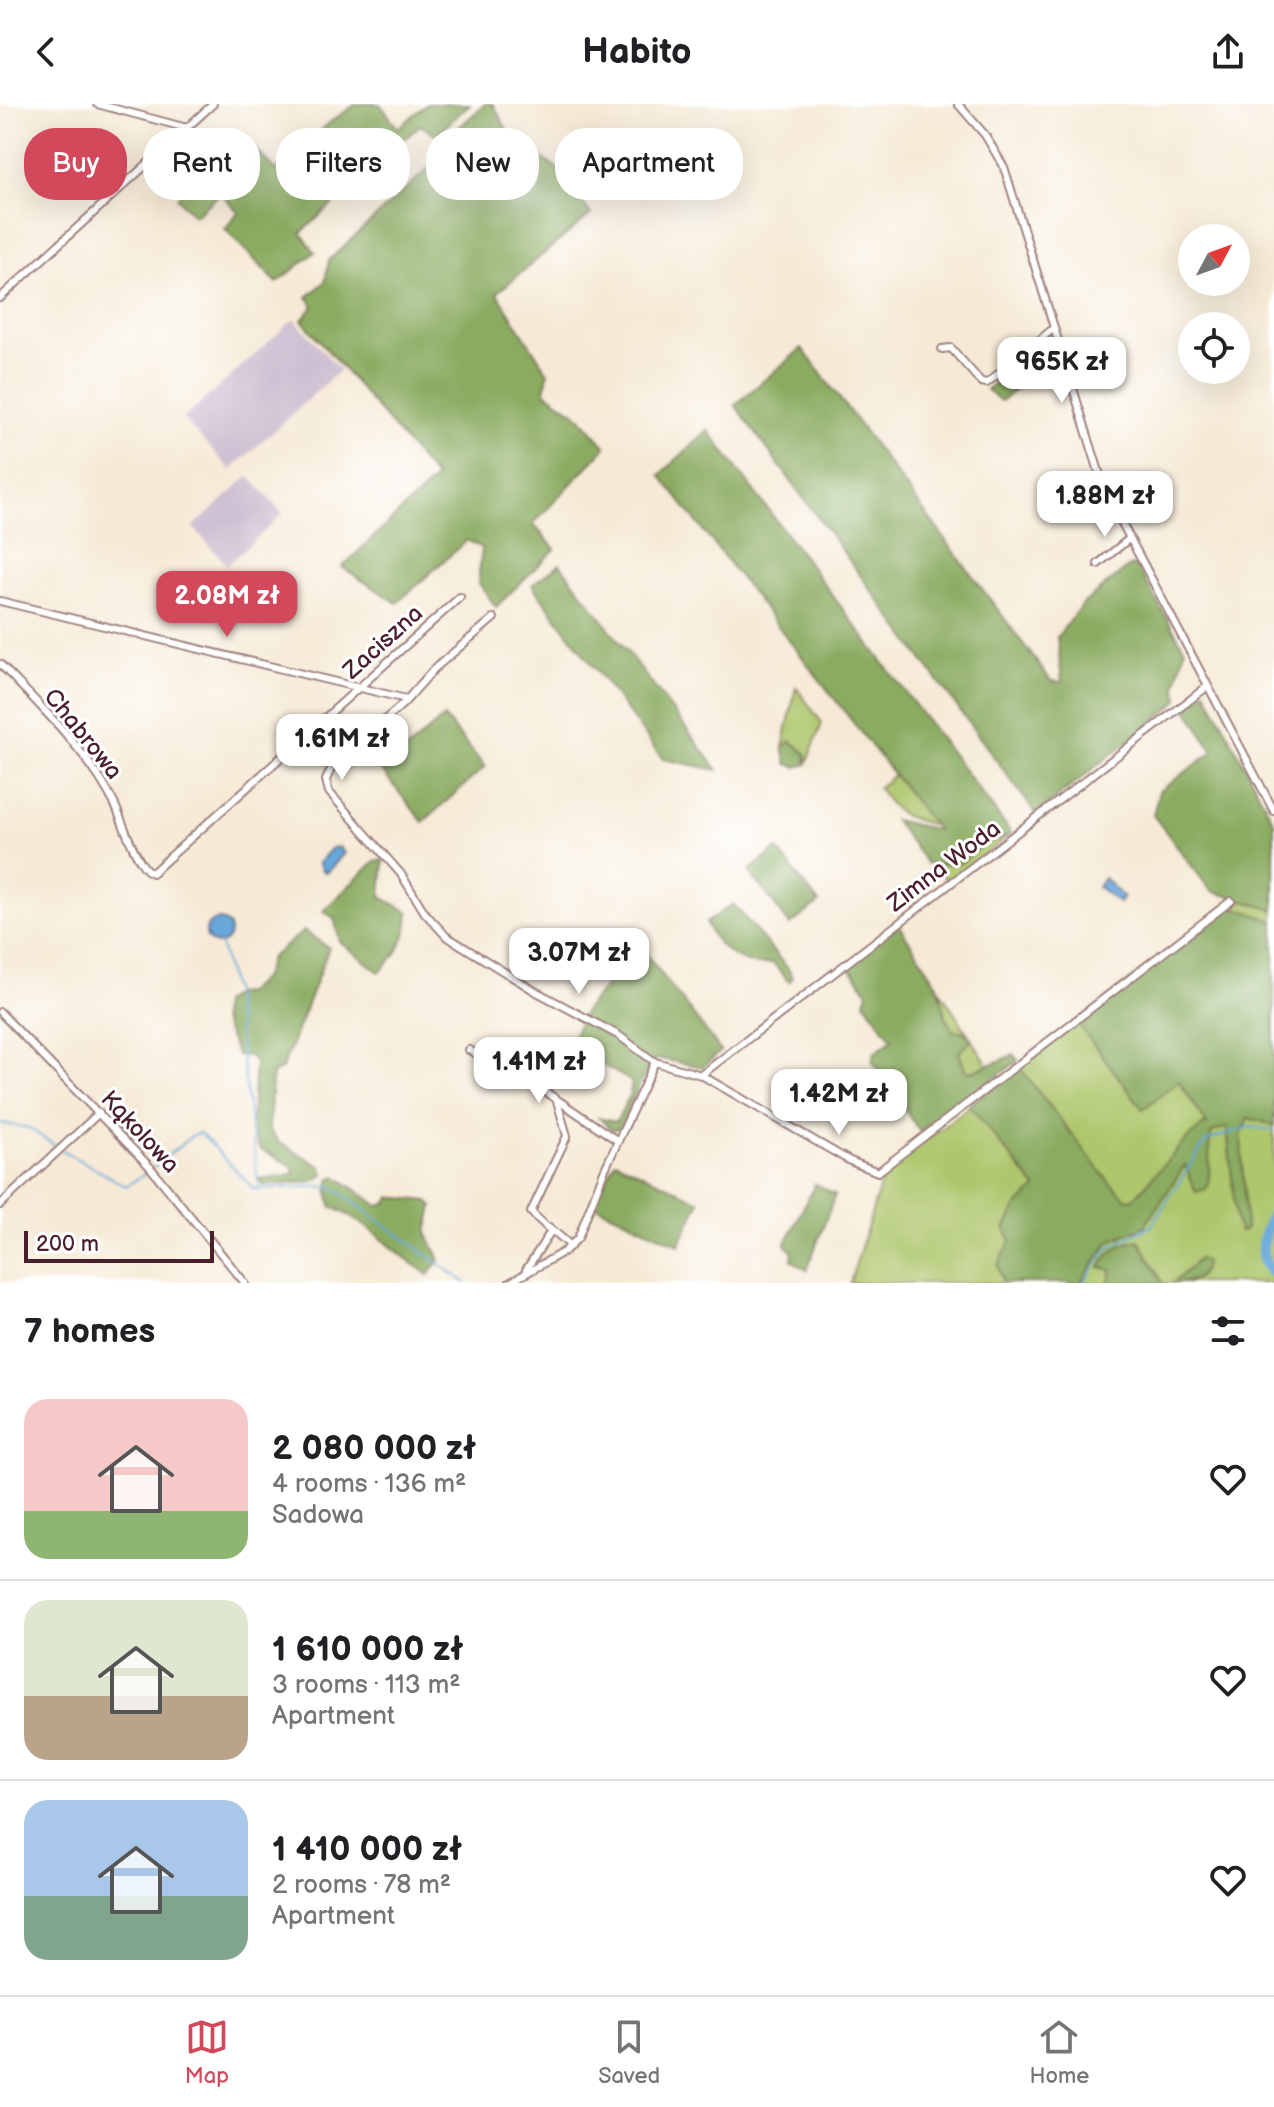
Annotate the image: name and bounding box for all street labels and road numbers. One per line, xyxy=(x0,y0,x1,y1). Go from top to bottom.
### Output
street label: Zaciszna xyxy=(336,599,429,686)
street label: Chabrowa xyxy=(38,683,128,785)
street label: Zimna Woda xyxy=(881,814,1006,919)
street label: Kąkolowa xyxy=(95,1085,185,1179)

